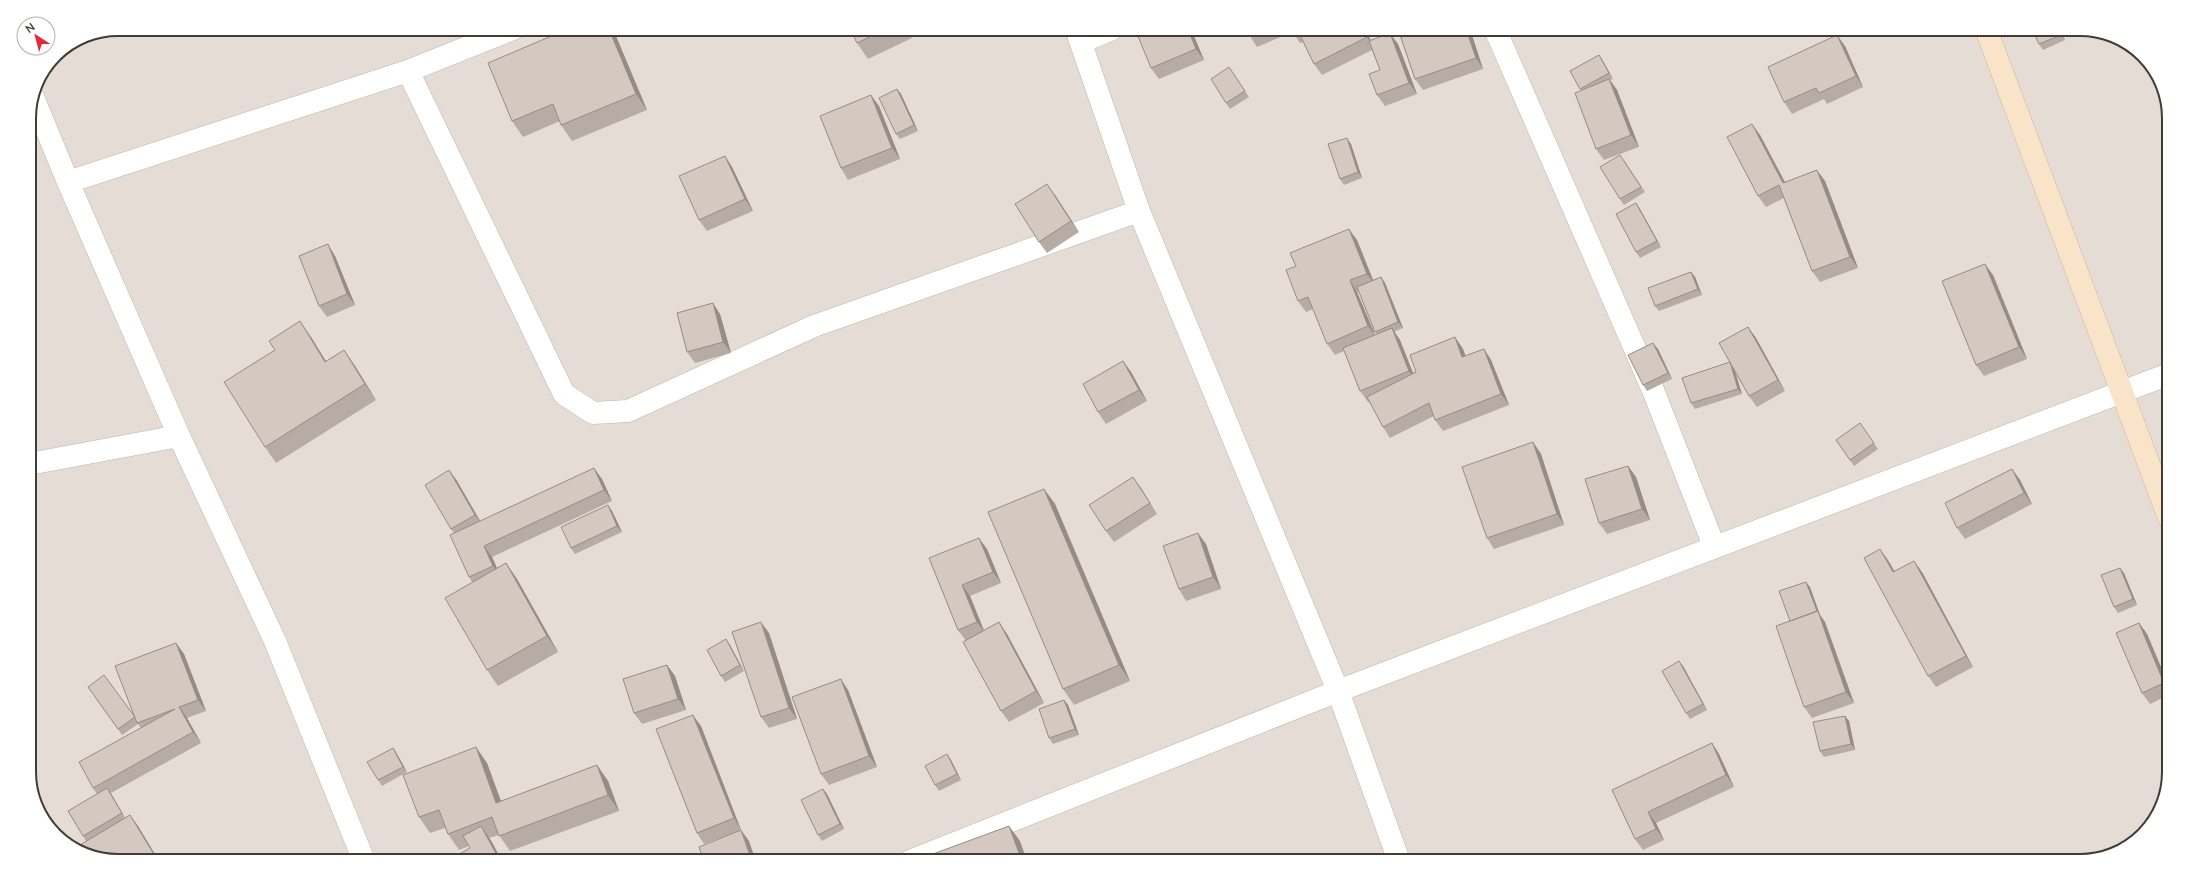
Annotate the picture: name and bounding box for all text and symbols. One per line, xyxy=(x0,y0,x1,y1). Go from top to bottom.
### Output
north arrow xyxy=(16,16,56,56)
text: N xyxy=(23,20,38,36)

